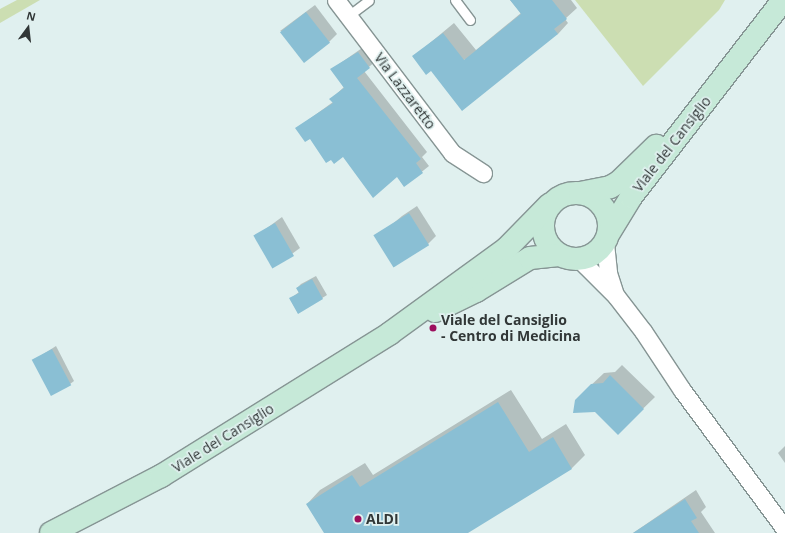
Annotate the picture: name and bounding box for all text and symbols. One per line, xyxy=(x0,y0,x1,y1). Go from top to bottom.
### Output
north arrow xyxy=(8,8,48,48)
text: N xyxy=(25,8,37,24)
street label: Via Lazzaretto xyxy=(371,49,439,133)
street label: Viale del Cansiglio xyxy=(629,93,715,195)
place label: Viale del Cansiglio - Centro di Medicina xyxy=(441,312,581,344)
marker: Viale del Cansiglio - Centro di Medicina xyxy=(428,323,438,333)
street label: Viale del Cansiglio xyxy=(169,400,277,476)
place label: ALDI xyxy=(366,511,399,527)
marker: ALDI xyxy=(353,514,363,524)

